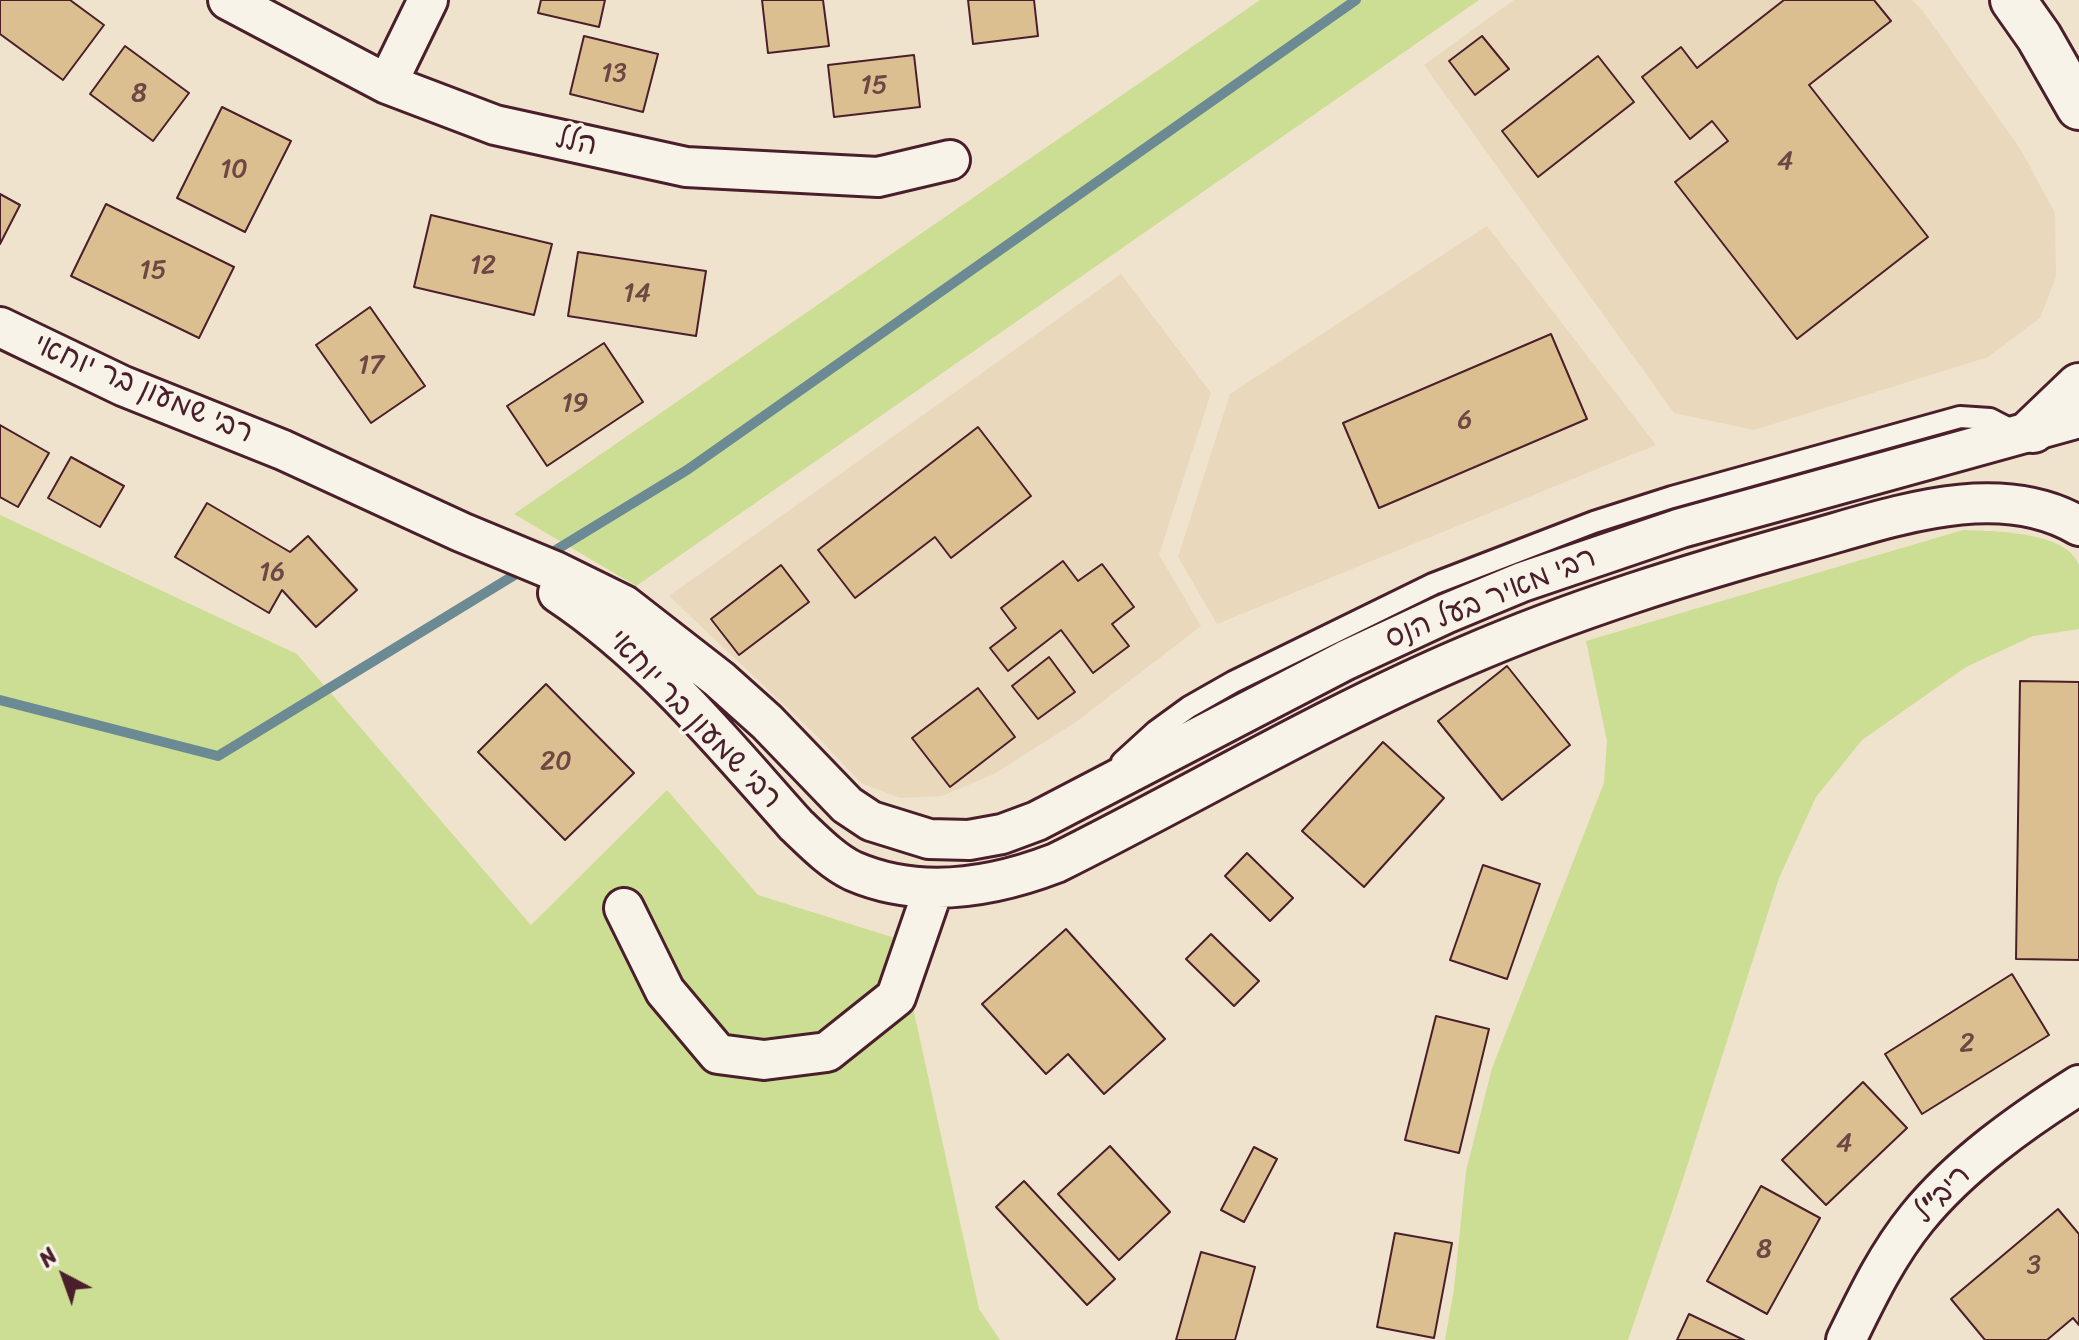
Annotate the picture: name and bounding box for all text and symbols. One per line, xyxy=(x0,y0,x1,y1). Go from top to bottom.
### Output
house number: 13 xyxy=(601,58,627,90)
house number: 15 xyxy=(860,70,888,102)
house number: 8 xyxy=(131,78,147,110)
street label: הלל xyxy=(552,121,600,165)
house number: 4 xyxy=(1777,146,1793,178)
house number: 10 xyxy=(220,154,248,186)
house number: 12 xyxy=(470,250,496,282)
house number: 15 xyxy=(139,255,167,287)
house number: 14 xyxy=(623,278,651,310)
street label: רבי שמעון בר יוחאי xyxy=(28,328,258,452)
house number: 17 xyxy=(358,350,384,382)
house number: 19 xyxy=(561,388,589,420)
house number: 6 xyxy=(1458,405,1472,437)
street label: רבי מאיר בעל הנס xyxy=(1380,540,1602,658)
house number: 16 xyxy=(259,557,285,589)
street label: רבי שמעון בר יוחאי xyxy=(599,623,789,817)
house number: 20 xyxy=(540,746,572,778)
house number: 2 xyxy=(1959,1028,1975,1060)
house number: 4 xyxy=(1836,1128,1852,1160)
street label: ריב"ל xyxy=(1907,1159,1979,1231)
house number: 8 xyxy=(1756,1234,1772,1266)
north arrow xyxy=(24,1236,104,1316)
text: N xyxy=(29,1238,66,1277)
house number: 3 xyxy=(2027,1250,2041,1282)

